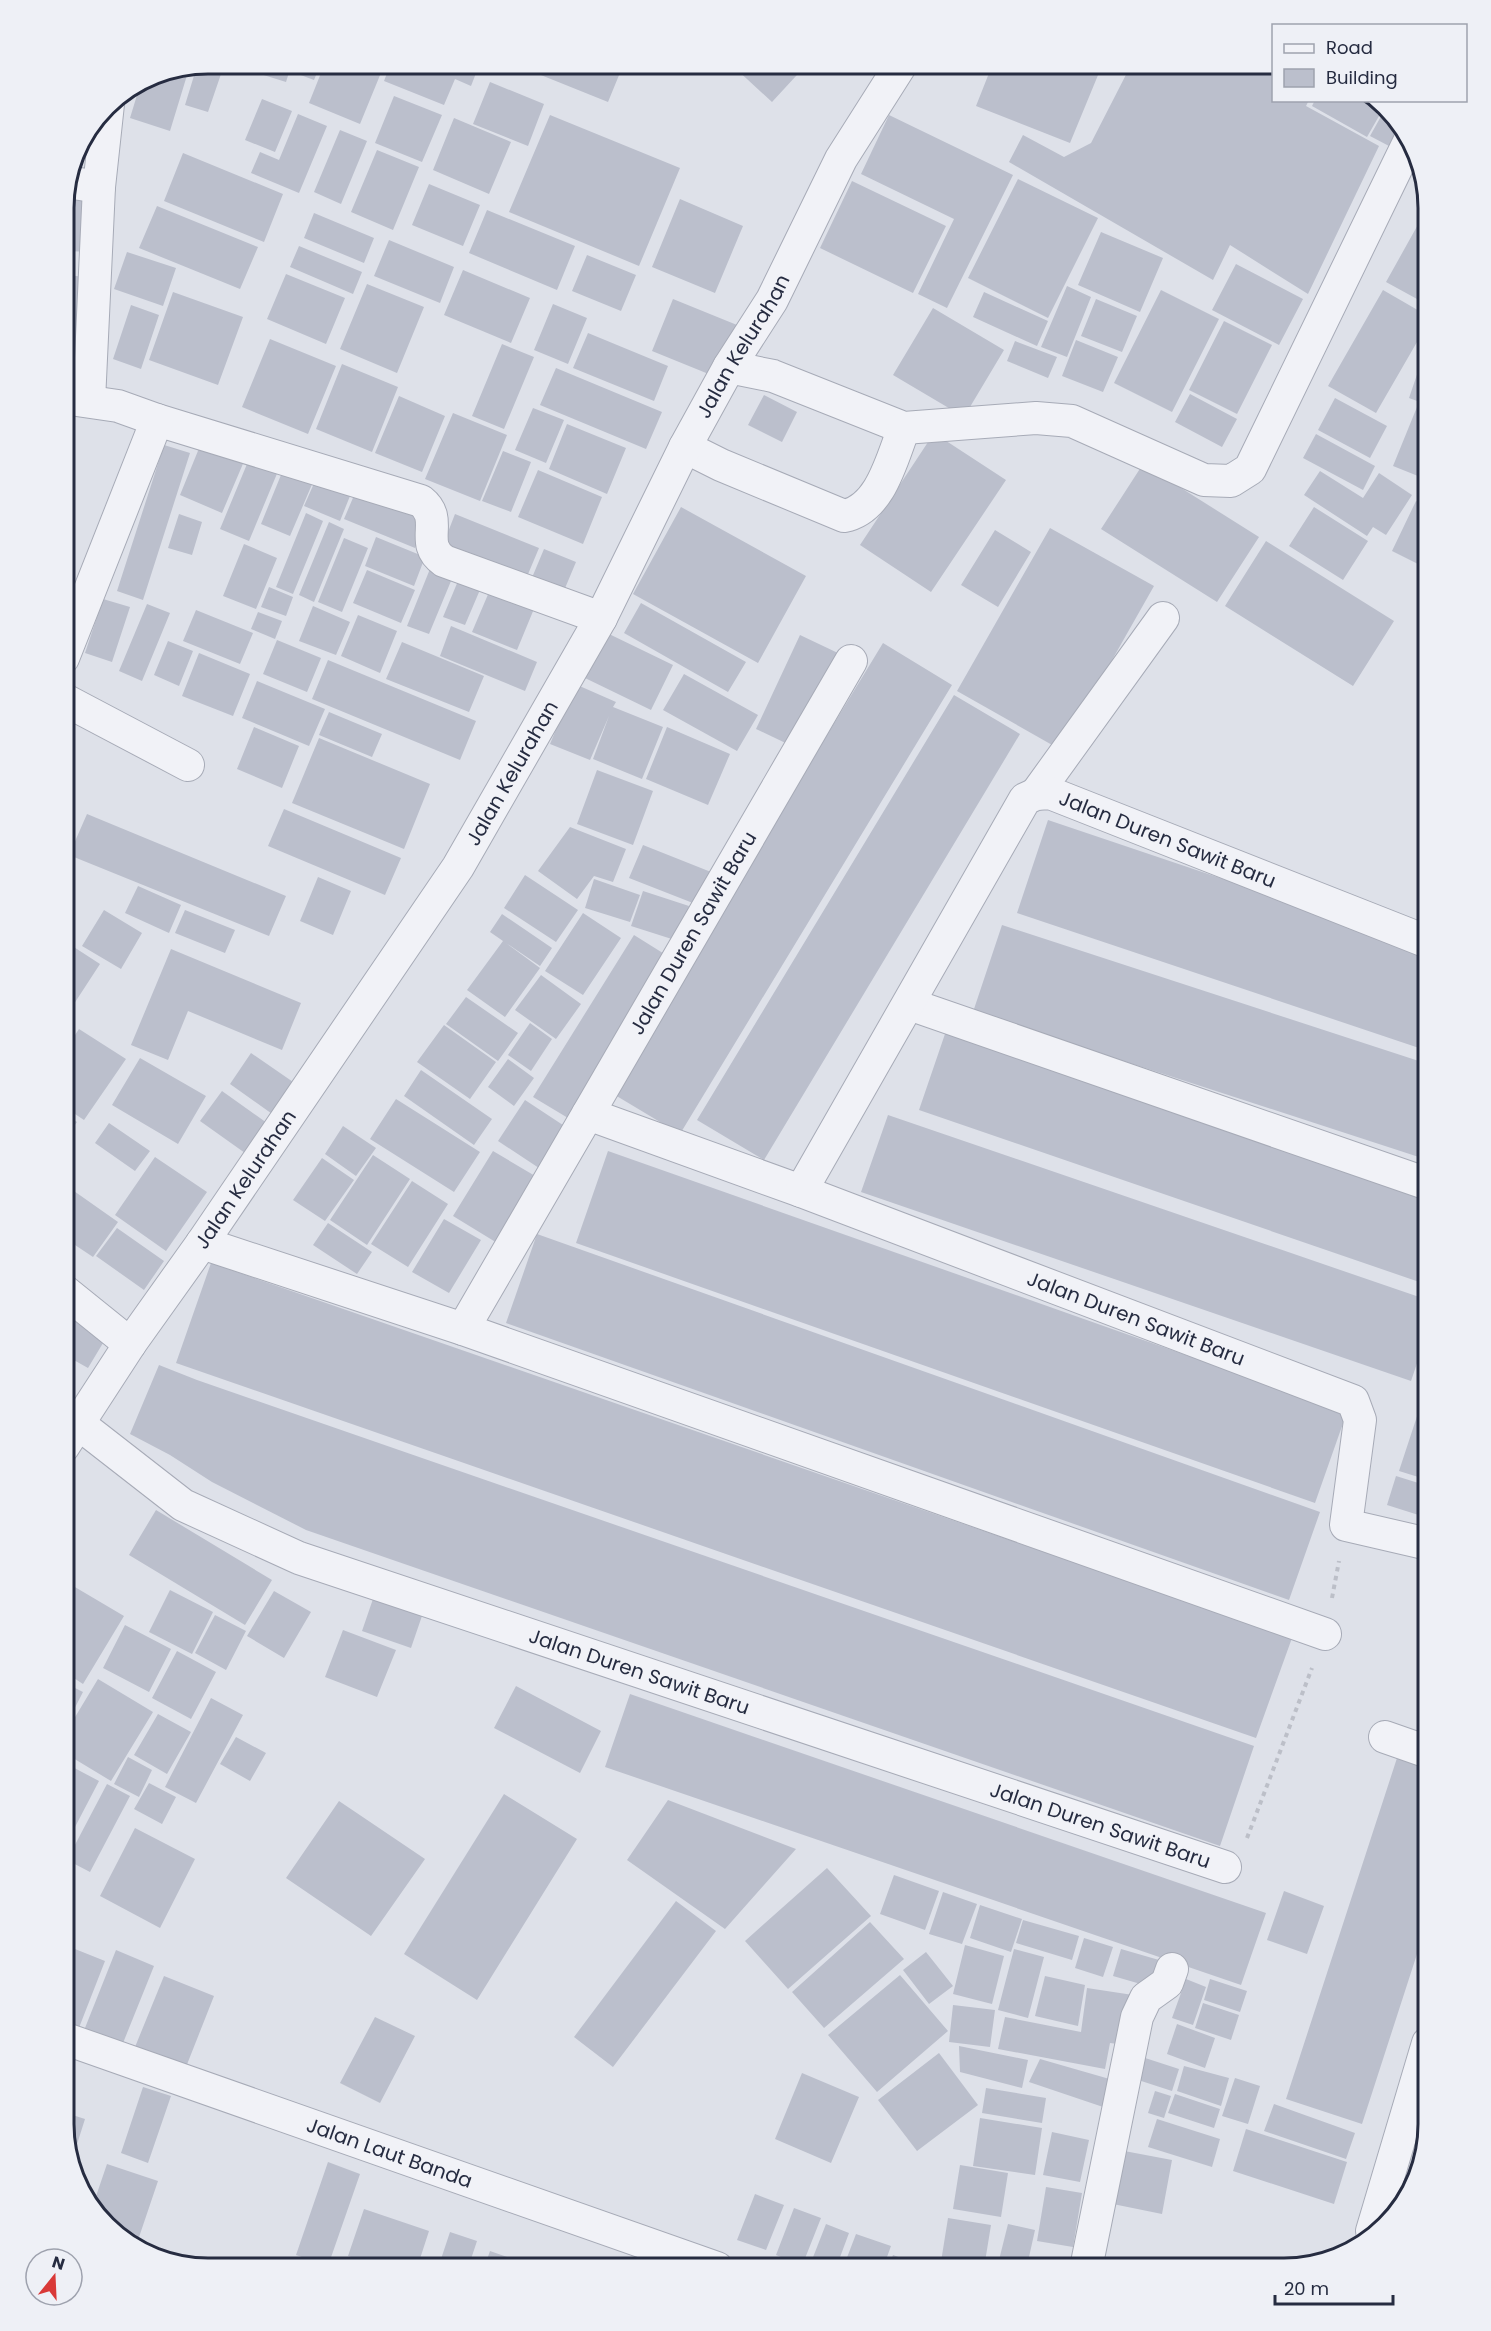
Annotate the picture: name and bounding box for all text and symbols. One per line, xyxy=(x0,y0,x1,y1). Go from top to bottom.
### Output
legend xyxy=(1272,24,1467,102)
text: Road xyxy=(1326,35,1373,60)
text: Building xyxy=(1326,65,1398,90)
street label: Jalan Kelurahan xyxy=(690,269,797,423)
street label: Jalan Kelurahan xyxy=(459,696,565,851)
street label: Jalan Duren Sawit Baru xyxy=(1055,784,1280,895)
street label: Jalan Duren Sawit Baru xyxy=(623,826,763,1040)
street label: Jalan Kelurahan xyxy=(188,1104,303,1255)
street label: Jalan Duren Sawit Baru xyxy=(1023,1264,1249,1373)
street label: Jalan Duren Sawit Baru xyxy=(525,1622,753,1721)
street label: Jalan Duren Sawit Baru xyxy=(986,1776,1214,1875)
street label: Jalan Laut Banda xyxy=(303,2111,476,2195)
north arrow xyxy=(24,2247,84,2307)
text: N xyxy=(49,2250,68,2276)
scale bar xyxy=(1275,2268,1394,2306)
text: 20 m xyxy=(1284,2276,1329,2301)

